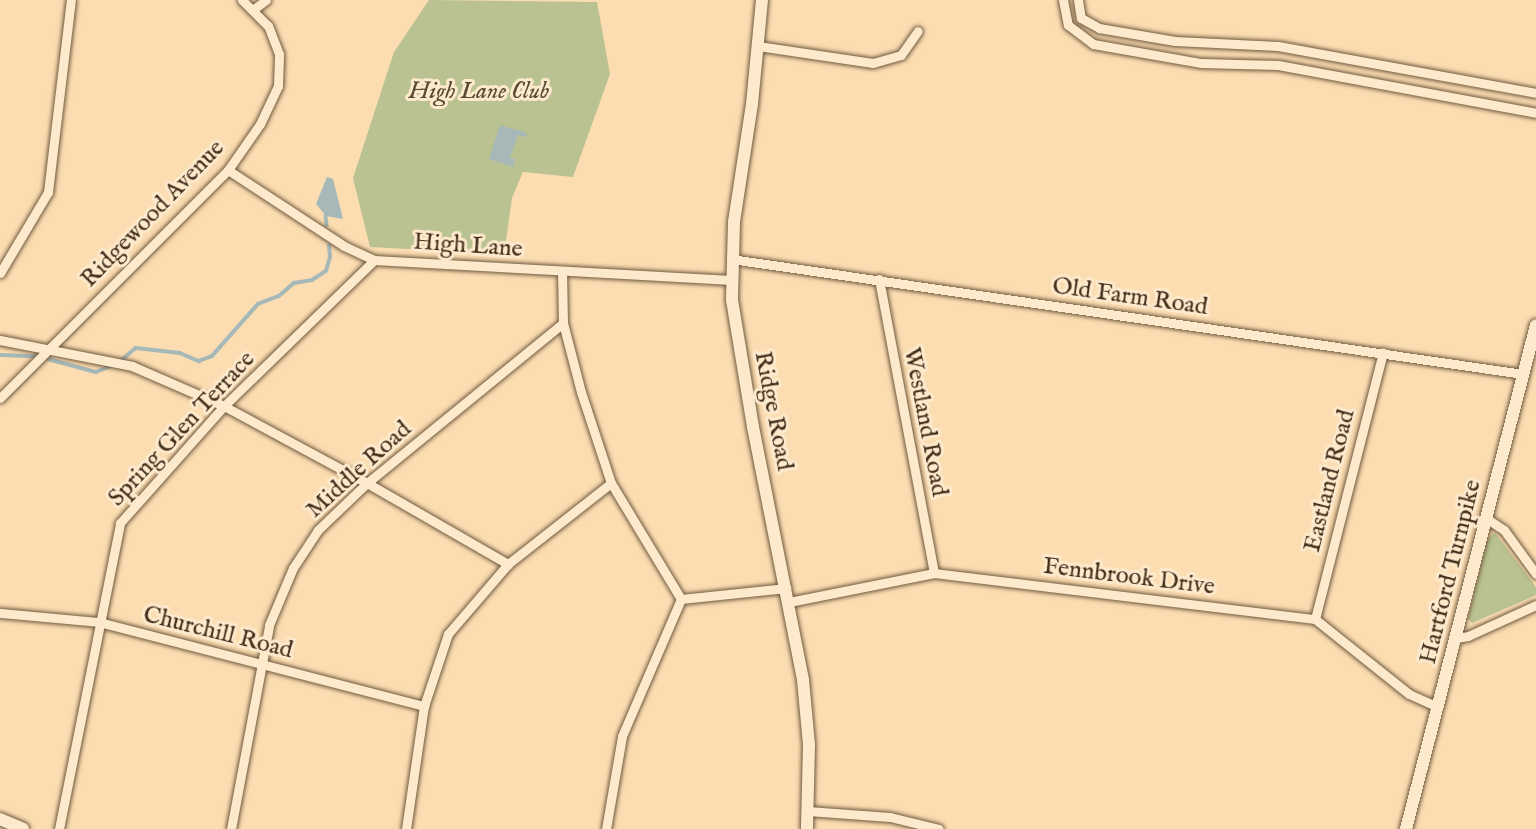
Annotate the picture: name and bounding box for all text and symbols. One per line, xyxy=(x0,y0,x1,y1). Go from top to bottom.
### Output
park label: High Lane Club xyxy=(409,78,549,106)
street label: Ridgewood Avenue xyxy=(75,134,231,294)
street label: High Lane xyxy=(412,228,524,264)
street label: Old Farm Road xyxy=(1051,272,1209,322)
street label: Spring Glen Terrace xyxy=(103,345,261,513)
street label: Westland Road xyxy=(896,345,954,499)
street label: Ridge Road xyxy=(747,349,799,473)
street label: Eastland Road xyxy=(1298,407,1362,555)
street label: Middle Road xyxy=(301,415,417,525)
street label: Hartford Turnpike xyxy=(1414,477,1488,667)
street label: Fennbrook Drive xyxy=(1041,552,1217,602)
street label: Churchill Road xyxy=(140,601,296,665)

